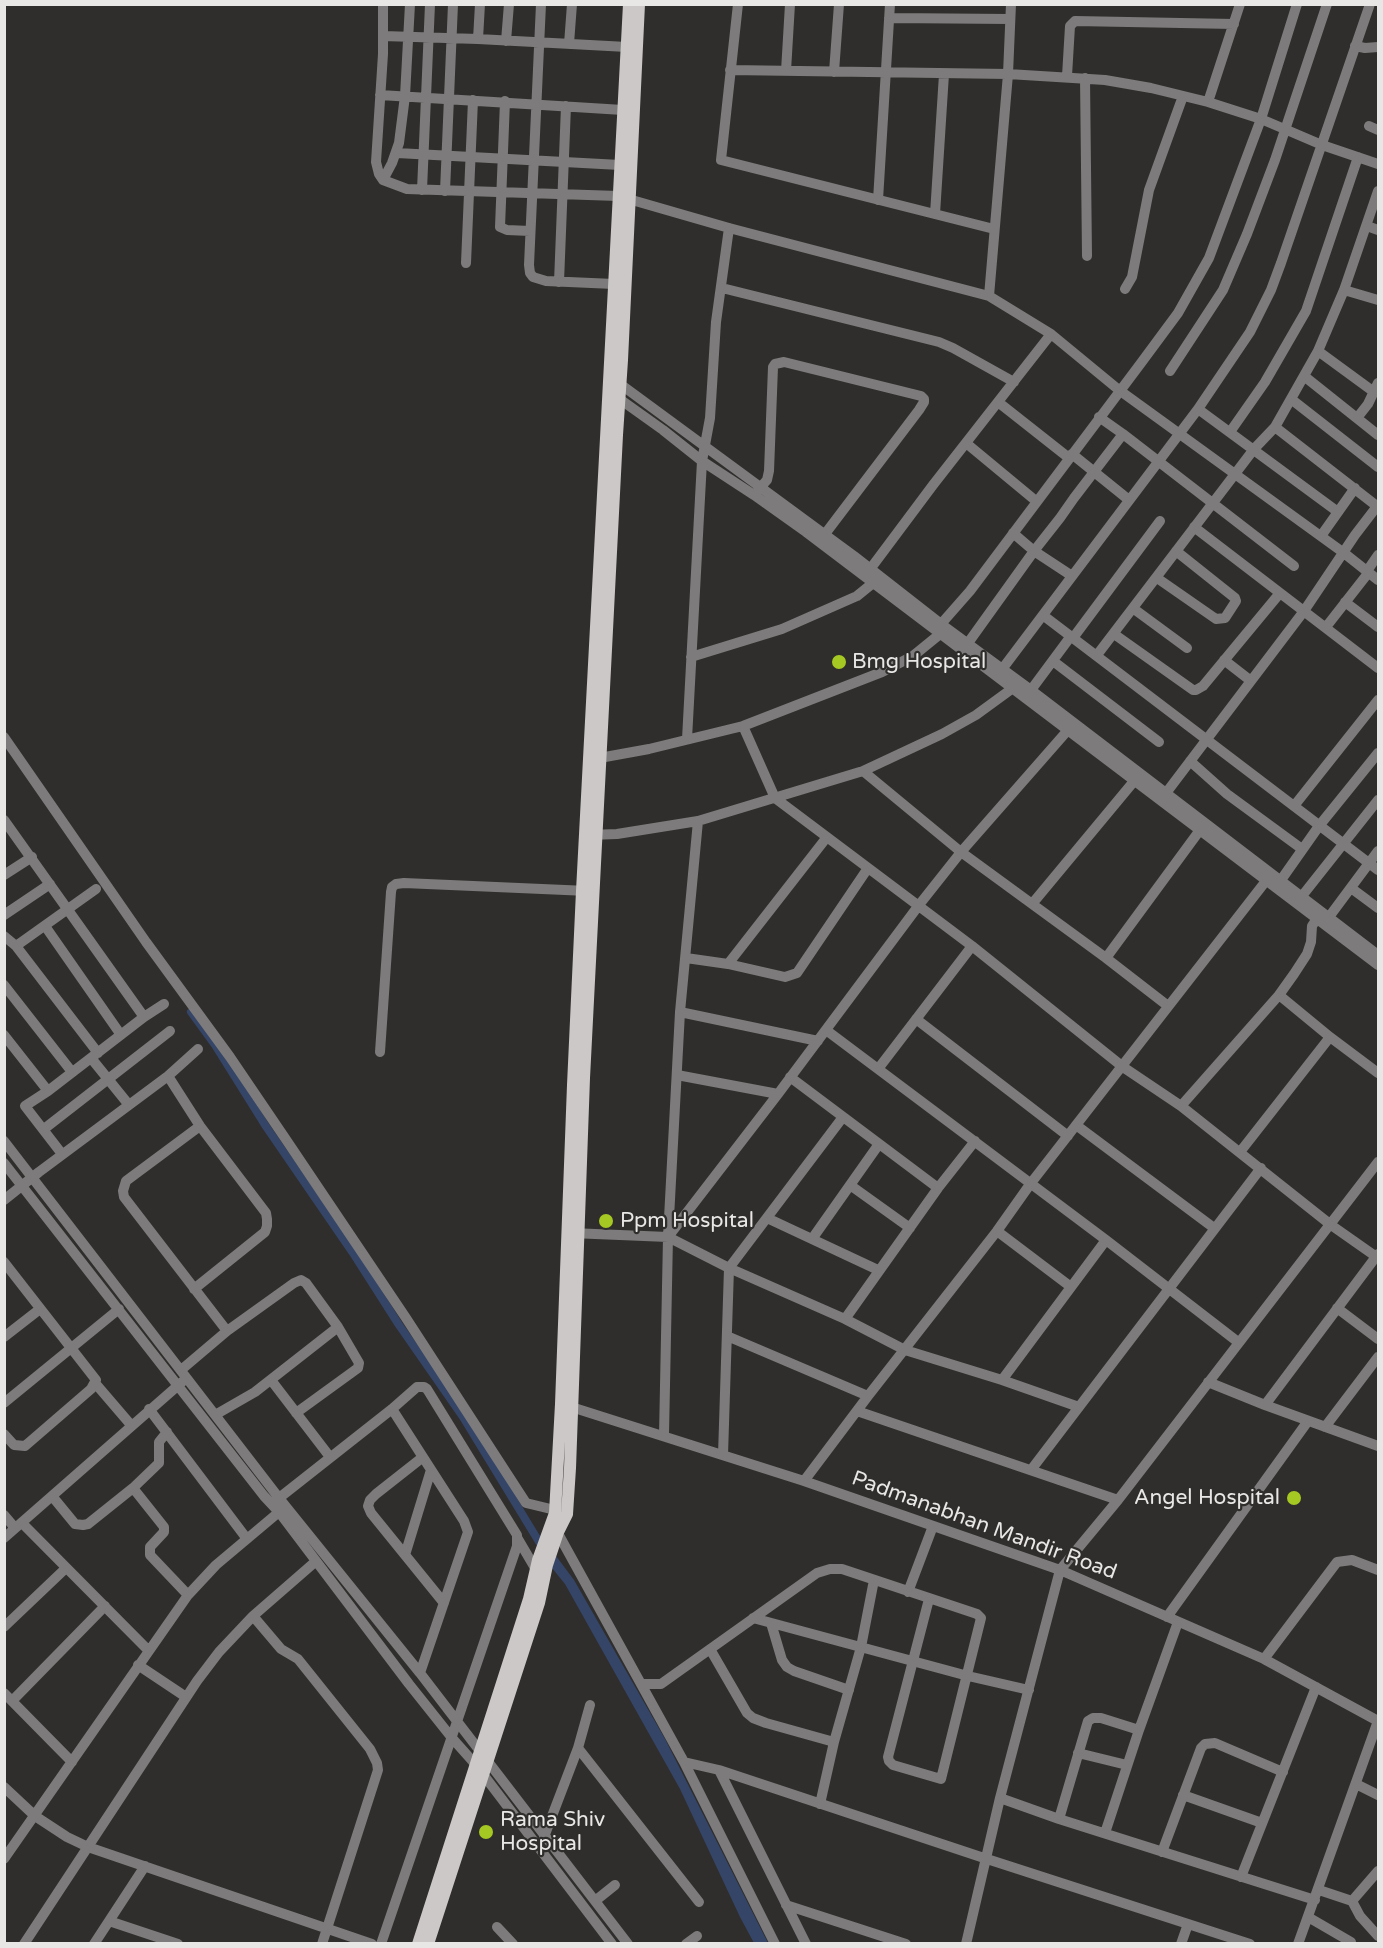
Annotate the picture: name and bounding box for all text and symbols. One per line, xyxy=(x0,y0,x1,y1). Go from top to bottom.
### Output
place label: Bmg Hospital xyxy=(852,649,986,675)
marker: Bmg Hospital xyxy=(830,653,848,671)
place label: Ppm Hospital xyxy=(620,1208,754,1234)
marker: Ppm Hospital xyxy=(597,1212,615,1230)
street label: Padmanabhan Mandir Road xyxy=(848,1466,1120,1586)
place label: Angel Hospital xyxy=(1134,1485,1280,1511)
marker: Angel Hospital xyxy=(1285,1489,1303,1507)
place label: Rama Shiv Hospital xyxy=(500,1807,605,1857)
marker: Rama Shiv Hospital xyxy=(477,1823,495,1841)

